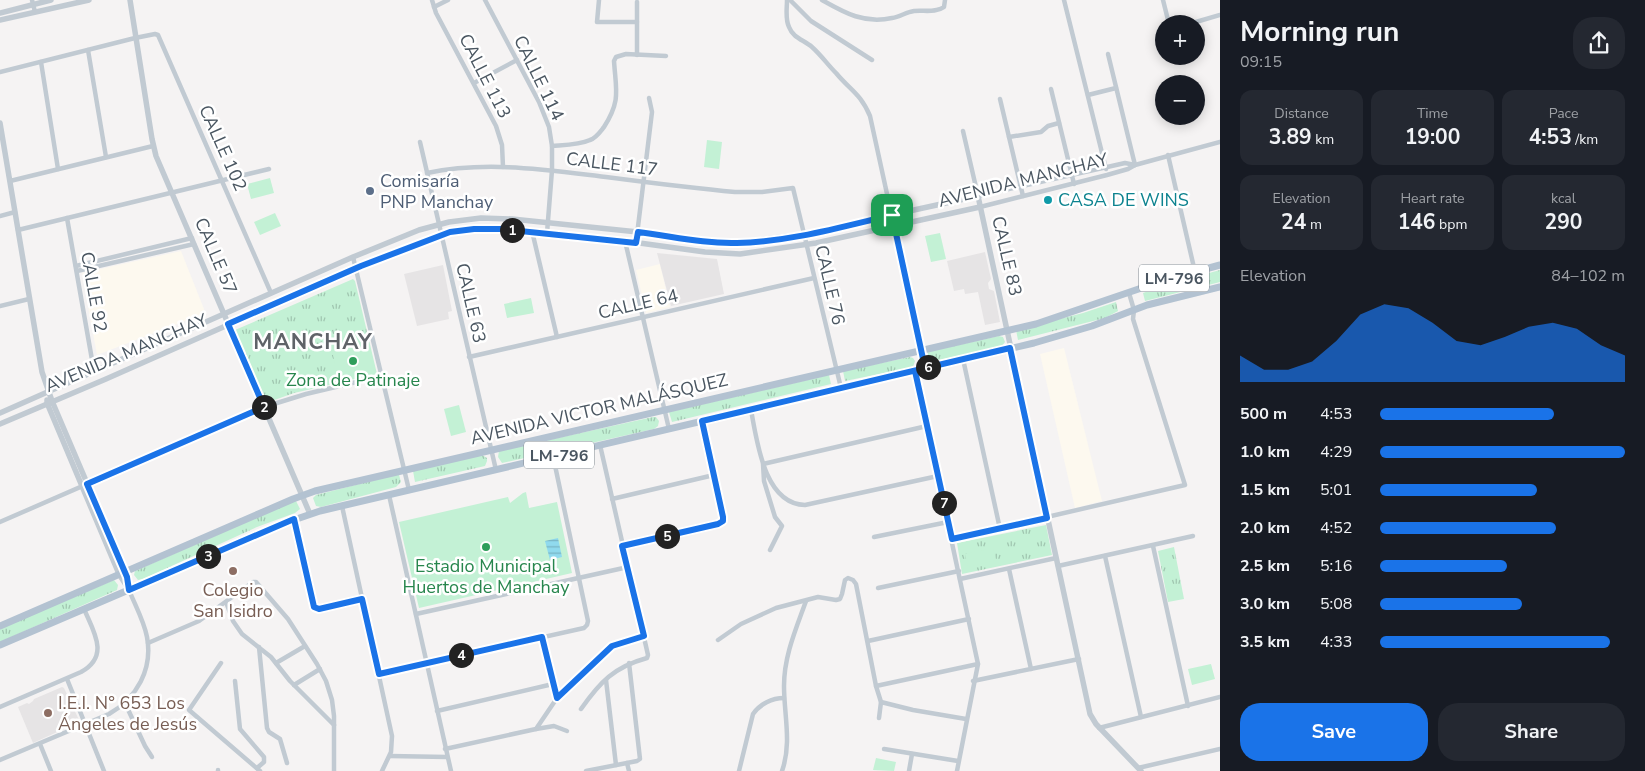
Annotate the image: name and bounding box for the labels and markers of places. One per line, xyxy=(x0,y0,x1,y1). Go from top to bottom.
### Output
place label: Comisaría PNP Manchay xyxy=(380,169,494,214)
marker: Comisaría PNP Manchay xyxy=(364,185,376,197)
place label: CASA DE WINS xyxy=(1058,188,1189,212)
pin xyxy=(871,194,913,236)
marker: CASA DE WINS xyxy=(1042,194,1054,206)
pin: 1 xyxy=(500,218,524,242)
pin: 6 xyxy=(916,354,940,380)
marker: Zona de Patinaje xyxy=(347,355,359,367)
place label: Zona de Patinaje xyxy=(286,368,420,392)
pin: 2 xyxy=(252,394,276,420)
pin: 7 xyxy=(932,490,956,516)
pin: 5 xyxy=(654,524,680,548)
marker: Estadio Municipal Huertos de Manchay xyxy=(480,541,492,553)
pin: 3 xyxy=(196,544,220,568)
place label: Estadio Municipal Huertos de Manchay xyxy=(403,554,570,599)
marker: Colegio San Isidro xyxy=(227,565,239,577)
place label: Colegio San Isidro xyxy=(193,578,273,623)
pin: 4 xyxy=(448,642,474,668)
place label: I.E.I. N° 653 Los Ángeles de Jesús xyxy=(58,691,197,736)
marker: I.E.I. N° 653 Los Ángeles de Jesús xyxy=(42,707,54,719)

